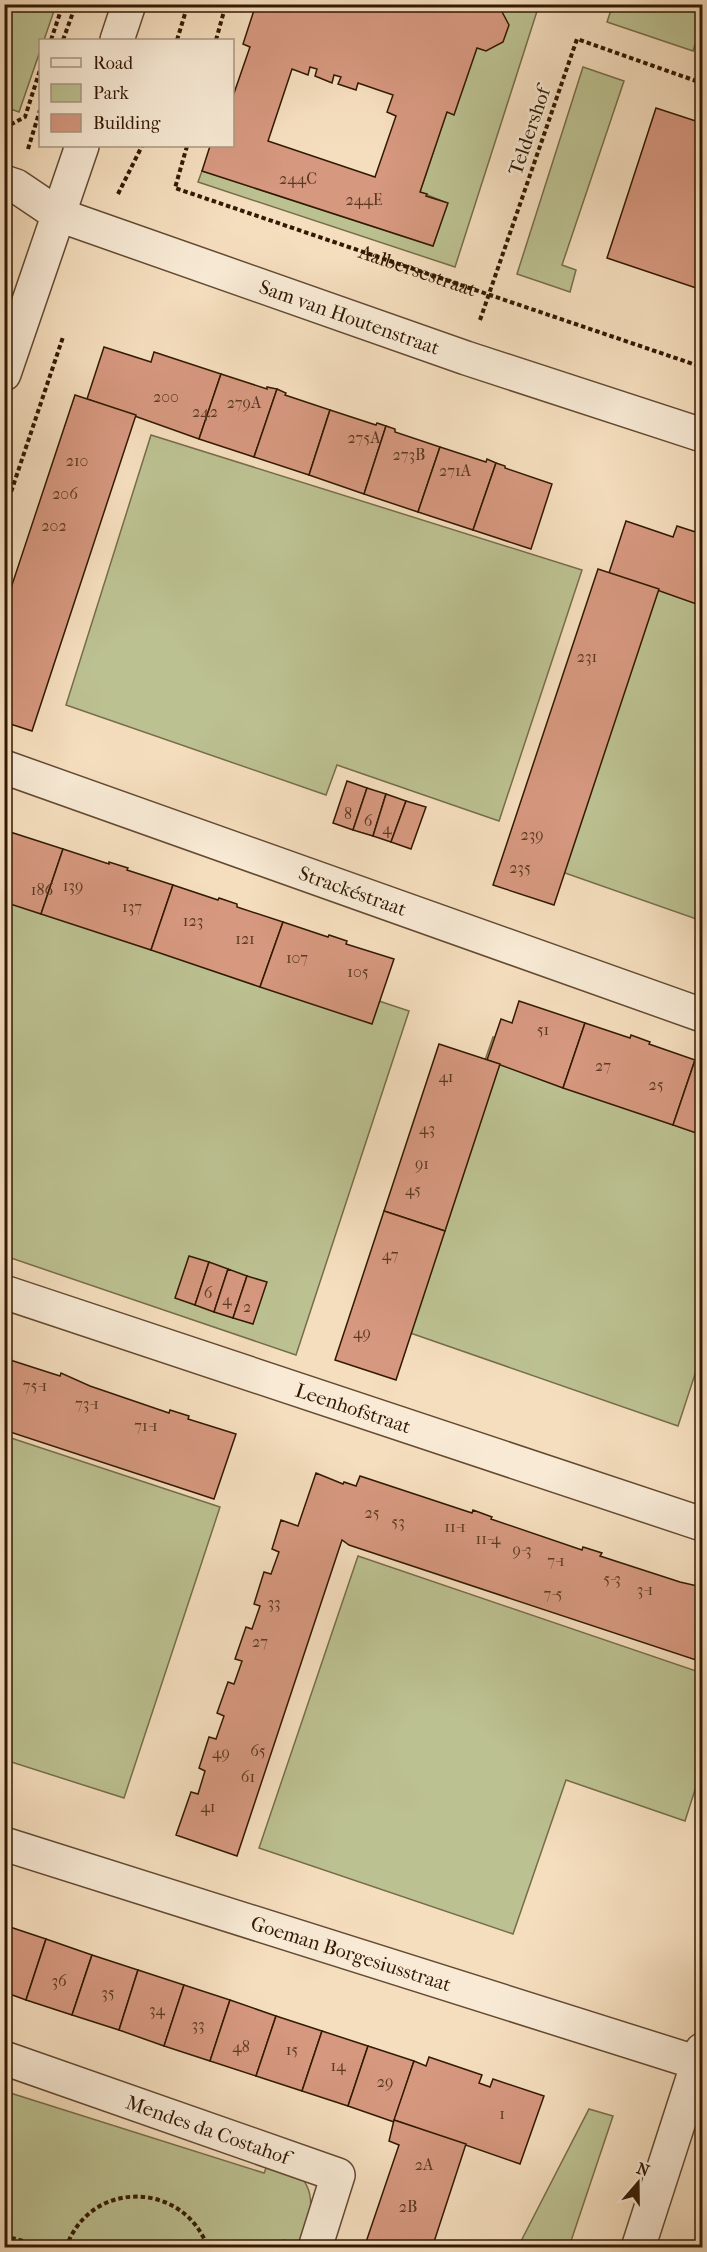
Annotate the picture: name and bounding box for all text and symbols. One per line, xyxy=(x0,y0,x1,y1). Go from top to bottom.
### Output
legend xyxy=(39,39,234,147)
text: Road xyxy=(93,53,133,74)
street label: Teldershof xyxy=(504,80,557,178)
text: Park xyxy=(93,83,130,104)
text: Building xyxy=(93,113,161,134)
house number: 244C xyxy=(279,169,317,188)
house number: 244E xyxy=(346,190,383,209)
street label: Aalbersestraat xyxy=(355,240,479,301)
street label: Sam van Houtenstraat xyxy=(256,275,443,360)
house number: 200 xyxy=(153,387,179,406)
house number: 279A xyxy=(227,393,262,412)
house number: 242 xyxy=(192,402,218,421)
house number: 275A xyxy=(347,428,381,447)
house number: 273B xyxy=(393,445,425,464)
house number: 210 xyxy=(66,451,88,470)
house number: 271A xyxy=(439,461,472,480)
house number: 206 xyxy=(52,484,78,503)
house number: 202 xyxy=(41,516,67,535)
house number: 231 xyxy=(577,647,597,666)
house number: 8 xyxy=(344,804,352,823)
house number: 6 xyxy=(364,811,373,830)
house number: 4 xyxy=(382,819,392,838)
house number: 239 xyxy=(520,825,544,844)
house number: 235 xyxy=(509,858,531,877)
street label: Strackéstraat xyxy=(296,862,409,921)
house number: 139 xyxy=(63,876,83,895)
house number: 186 xyxy=(31,880,54,899)
house number: 137 xyxy=(122,897,142,916)
house number: 123 xyxy=(183,911,203,930)
house number: 121 xyxy=(235,929,255,948)
house number: 107 xyxy=(286,948,308,967)
house number: 105 xyxy=(347,962,369,981)
house number: 51 xyxy=(537,1020,549,1039)
house number: 27 xyxy=(595,1056,611,1075)
house number: 41 xyxy=(438,1067,454,1086)
house number: 25 xyxy=(648,1075,664,1094)
house number: 43 xyxy=(419,1119,435,1138)
house number: 91 xyxy=(415,1154,429,1173)
house number: 45 xyxy=(405,1180,421,1199)
house number: 47 xyxy=(382,1245,399,1264)
house number: 6 xyxy=(204,1283,213,1302)
house number: 4 xyxy=(222,1290,232,1309)
house number: 2 xyxy=(243,1297,251,1316)
house number: 49 xyxy=(353,1323,371,1342)
house number: 75-1 xyxy=(23,1376,47,1395)
street label: Leenhofstraat xyxy=(292,1379,414,1438)
house number: 73-1 xyxy=(75,1394,99,1413)
house number: 71-1 xyxy=(134,1416,158,1435)
house number: 25 xyxy=(364,1503,380,1522)
house number: 53 xyxy=(391,1512,405,1531)
house number: 11-1 xyxy=(444,1517,466,1536)
house number: 11-4 xyxy=(475,1529,501,1548)
house number: 9-3 xyxy=(512,1540,532,1559)
house number: 7-1 xyxy=(547,1551,565,1570)
house number: 5-3 xyxy=(603,1569,621,1588)
house number: 3-1 xyxy=(637,1580,653,1599)
house number: 7-5 xyxy=(544,1584,562,1603)
house number: 33 xyxy=(267,1593,281,1612)
house number: 27 xyxy=(252,1632,268,1651)
house number: 65 xyxy=(250,1741,266,1760)
house number: 49 xyxy=(212,1743,230,1762)
house number: 61 xyxy=(241,1767,255,1786)
house number: 41 xyxy=(200,1797,216,1816)
street label: Goeman Borgesiusstraat xyxy=(248,1912,454,1996)
house number: 36 xyxy=(51,1971,67,1990)
house number: 35 xyxy=(101,1983,115,2002)
house number: 34 xyxy=(149,2000,166,2019)
house number: 33 xyxy=(191,2015,205,2034)
house number: 48 xyxy=(232,2037,250,2056)
house number: 15 xyxy=(286,2040,298,2059)
house number: 14 xyxy=(330,2056,346,2075)
house number: 29 xyxy=(377,2072,393,2091)
street label: Mendes da Costahof xyxy=(123,2091,297,2171)
house number: 1 xyxy=(499,2104,505,2123)
north arrow xyxy=(608,2153,668,2213)
house number: 2A xyxy=(415,2155,434,2174)
text: N xyxy=(634,2158,653,2181)
house number: 2B xyxy=(399,2197,417,2216)

